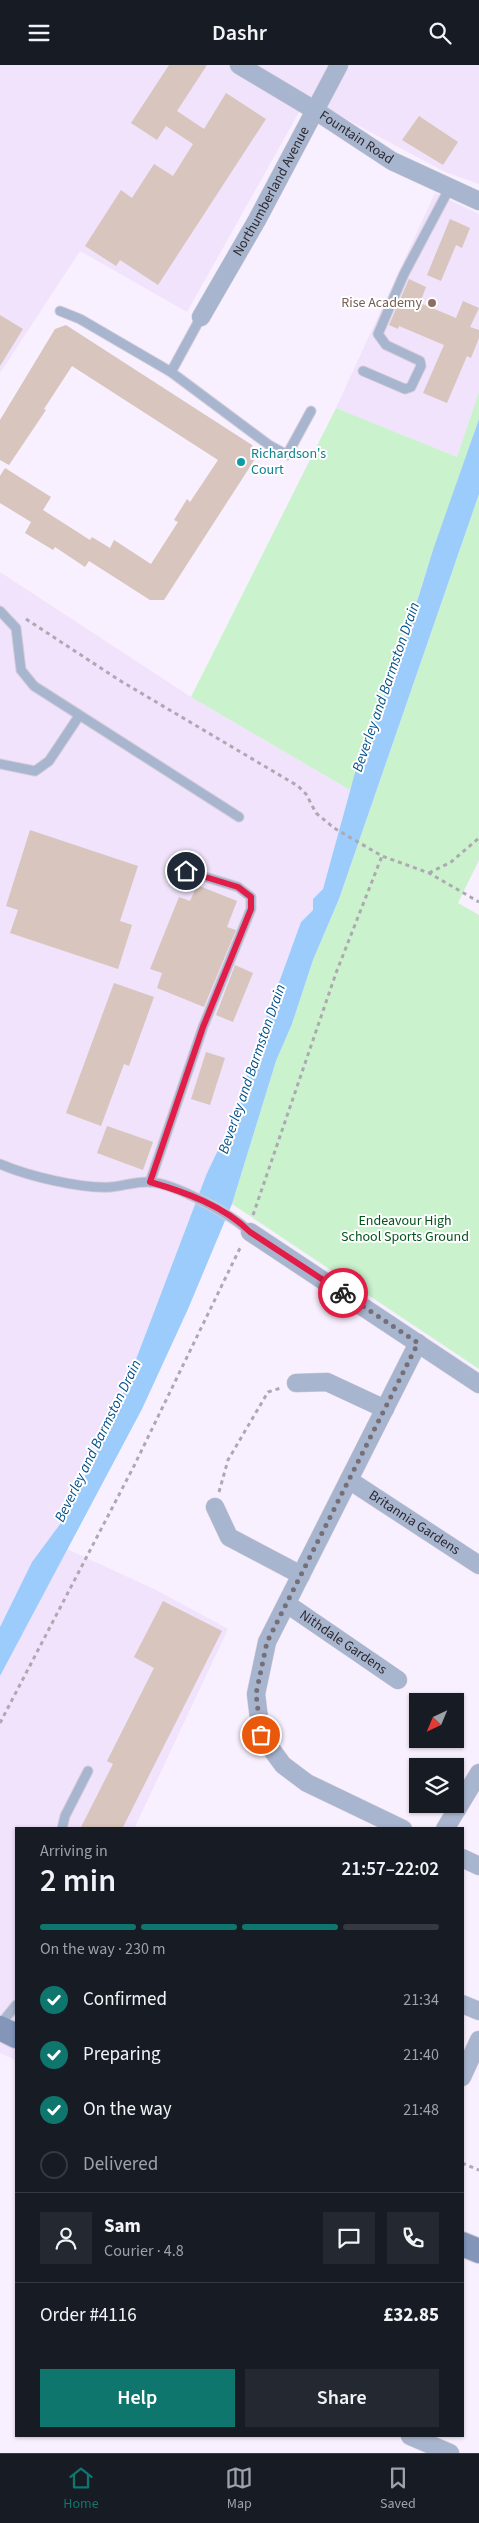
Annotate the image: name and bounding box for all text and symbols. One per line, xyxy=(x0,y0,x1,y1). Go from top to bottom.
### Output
text: Dashr xyxy=(212,17,267,49)
icon: menu xyxy=(25,19,53,47)
icon: search xyxy=(426,19,454,47)
street label: Fountain Road xyxy=(315,106,397,169)
street label: Northumberland Avenue xyxy=(228,123,315,260)
place label: Rise Academy xyxy=(341,293,422,313)
marker: Rise Academy xyxy=(426,297,438,309)
place label: Richardson's Court xyxy=(251,444,326,480)
marker: Richardson's Court xyxy=(235,456,247,468)
water label: Beverley and Barmston Drain xyxy=(347,599,425,775)
pin xyxy=(165,850,207,892)
icon: home xyxy=(172,857,200,885)
water label: Beverley and Barmston Drain xyxy=(213,981,291,1157)
park label: Endeavour High School Sports Ground xyxy=(341,1211,469,1247)
courier xyxy=(318,1268,368,1318)
icon: bike xyxy=(329,1279,357,1307)
water label: Beverley and Barmston Drain xyxy=(49,1356,147,1526)
street label: Britannia Gardens xyxy=(365,1485,464,1560)
street label: Nithdale Gardens xyxy=(295,1605,391,1679)
north arrow xyxy=(409,1693,464,1747)
map controls xyxy=(409,1693,464,1813)
pin xyxy=(240,1714,282,1756)
icon: bag xyxy=(247,1721,275,1749)
button: layers xyxy=(409,1758,464,1813)
text: Arriving in xyxy=(40,1840,108,1862)
text: 21:57–22:02 xyxy=(341,1856,439,1883)
text: 2 min xyxy=(40,1858,116,1904)
text: On the way · 230 m xyxy=(40,1938,165,1960)
icon: check xyxy=(40,1986,68,2014)
text: Confirmed xyxy=(83,1986,167,2013)
text: 21:34 xyxy=(403,1989,439,2011)
icon: check xyxy=(40,2041,68,2069)
text: Preparing xyxy=(83,2041,161,2068)
text: 21:40 xyxy=(403,2044,439,2066)
icon: check xyxy=(40,2096,68,2124)
text: On the way xyxy=(83,2096,172,2123)
text: 21:48 xyxy=(403,2099,439,2121)
text: Delivered xyxy=(83,2151,158,2178)
button: person xyxy=(40,2212,92,2264)
button: chat xyxy=(323,2212,375,2264)
button: phone xyxy=(387,2212,439,2264)
text: Sam xyxy=(104,2213,141,2240)
text: Courier · 4.8 xyxy=(104,2240,184,2262)
text: Order #4116 xyxy=(40,2302,137,2329)
text: £32.85 xyxy=(383,2302,439,2329)
button: Help xyxy=(40,2369,235,2427)
button: Share xyxy=(245,2369,439,2427)
tab: Home xyxy=(63,2464,99,2514)
tab: Map xyxy=(225,2464,253,2514)
tab: Saved xyxy=(380,2464,416,2514)

